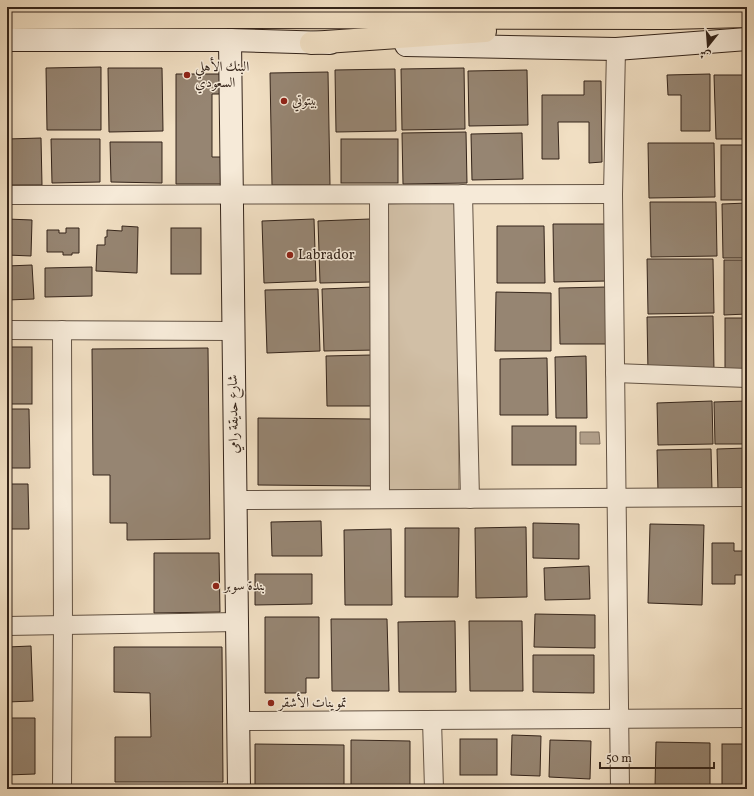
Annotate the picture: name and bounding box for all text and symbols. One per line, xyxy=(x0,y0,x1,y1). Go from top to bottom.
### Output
north arrow xyxy=(688,26,728,66)
text: ش xyxy=(698,45,713,63)
place label: البنك الأهلي السعودي xyxy=(195,56,249,94)
marker: البنك الأهلي السعودي xyxy=(182,70,192,80)
place label: بيتوتي xyxy=(292,92,317,112)
marker: بيتوتي xyxy=(279,96,289,106)
place label: Labrador xyxy=(298,246,355,265)
marker: Labrador xyxy=(285,250,295,260)
street label: شارع حديقة رامي xyxy=(224,374,245,454)
place label: بندة سوبر xyxy=(222,577,265,596)
marker: بندة سوبر xyxy=(211,581,221,591)
place label: تموينات الأشقر xyxy=(277,692,347,713)
marker: تموينات الأشقر xyxy=(266,698,276,708)
scale bar xyxy=(600,744,714,770)
text: 50 m xyxy=(606,751,632,767)

